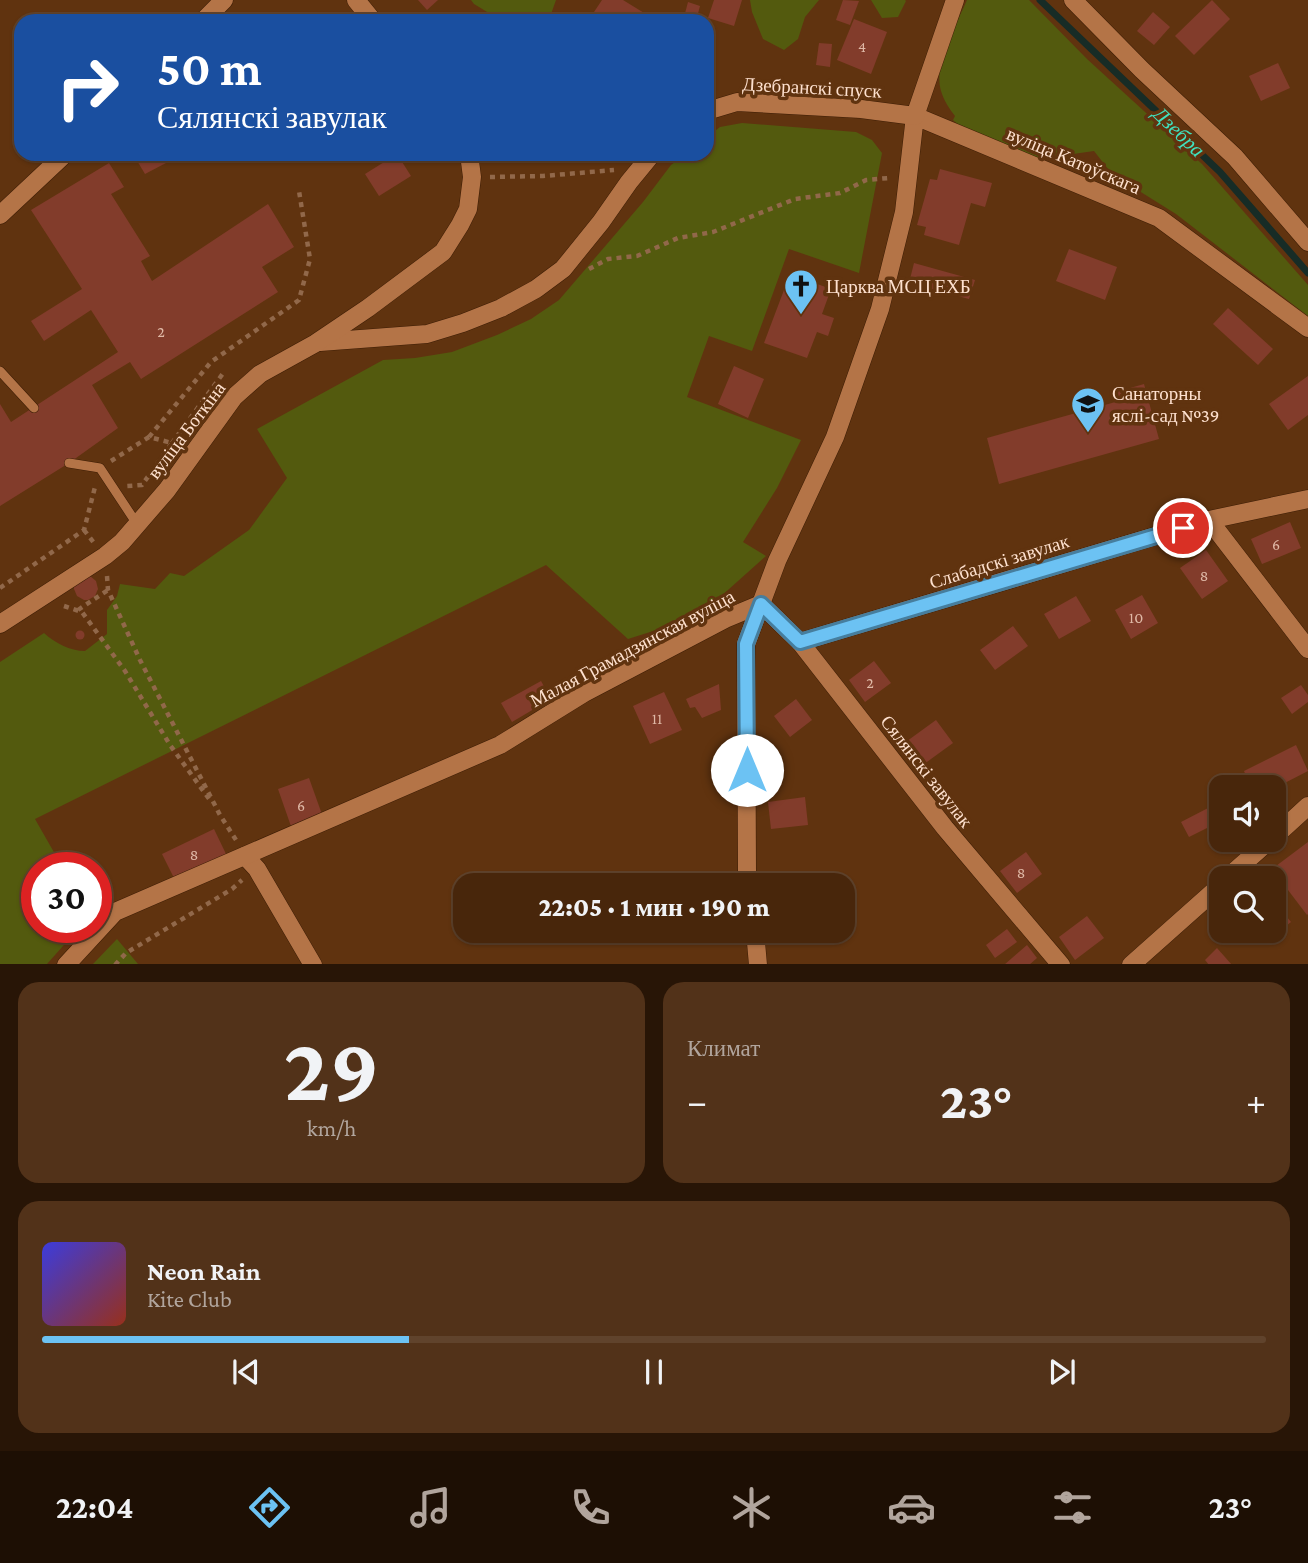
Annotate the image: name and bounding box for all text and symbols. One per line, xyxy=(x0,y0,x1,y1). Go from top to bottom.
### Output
house number: 4 xyxy=(858,38,866,55)
text: 50 m xyxy=(157,41,262,96)
icon: right xyxy=(42,42,133,133)
street label: Дзебранскі спуск xyxy=(742,73,883,102)
text: Сялянскі завулак xyxy=(157,99,387,135)
water label: Дзебра xyxy=(1147,100,1210,162)
street label: вуліца Катоўскага xyxy=(1004,123,1144,198)
church icon: Царква МСЦ ЕХБ xyxy=(782,267,820,316)
place label: Царква МСЦ ЕХБ xyxy=(826,276,971,297)
house number: 2 xyxy=(157,323,165,340)
street label: вуліца Боткіна xyxy=(143,377,230,483)
place label: Санаторны яслі-сад №39 xyxy=(1112,383,1219,426)
school or university icon: Санаторны яслі-сад №39 xyxy=(1069,385,1107,434)
pin xyxy=(1153,498,1213,558)
icon: arrive xyxy=(1164,509,1202,547)
street label: Слабадскі завулак xyxy=(927,530,1072,593)
house number: 6 xyxy=(1272,536,1280,553)
house number: 8 xyxy=(1200,567,1208,584)
street label: Малая Грамадзянская вуліца xyxy=(526,585,739,711)
house number: 10 xyxy=(1129,609,1143,626)
house number: 2 xyxy=(866,674,874,691)
house number: 11 xyxy=(652,710,662,727)
street label: Сялянскі завулак xyxy=(876,711,977,832)
position arrow xyxy=(710,733,784,807)
map controls xyxy=(1209,775,1286,943)
button: sound xyxy=(1209,775,1286,852)
house number: 6 xyxy=(297,797,305,814)
house number: 8 xyxy=(190,846,198,863)
speed limit sign: 30 xyxy=(21,852,112,943)
house number: 8 xyxy=(1017,864,1025,881)
button: search xyxy=(1209,866,1286,943)
text: 22:05 · 1 мин · 190 m xyxy=(538,893,770,922)
text: 29 xyxy=(284,1018,379,1120)
text: Климат xyxy=(687,1035,760,1061)
text: 23° xyxy=(940,1071,1013,1129)
text: − xyxy=(687,1080,707,1122)
text: + xyxy=(1246,1080,1266,1122)
text: km/h xyxy=(307,1115,356,1141)
text: Neon Rain xyxy=(147,1257,261,1286)
text: Kite Club xyxy=(147,1286,232,1312)
icon: previous xyxy=(227,1353,265,1391)
icon: pause xyxy=(635,1353,673,1391)
icon: next xyxy=(1043,1353,1081,1391)
icon: directions xyxy=(245,1483,294,1532)
icon: music xyxy=(406,1483,455,1532)
icon: phone xyxy=(566,1483,615,1532)
icon: climate xyxy=(727,1483,776,1532)
icon: car xyxy=(887,1483,936,1532)
icon: filters xyxy=(1048,1483,1097,1532)
text: 22:04 xyxy=(56,1489,134,1525)
text: 23° xyxy=(1208,1489,1252,1525)

